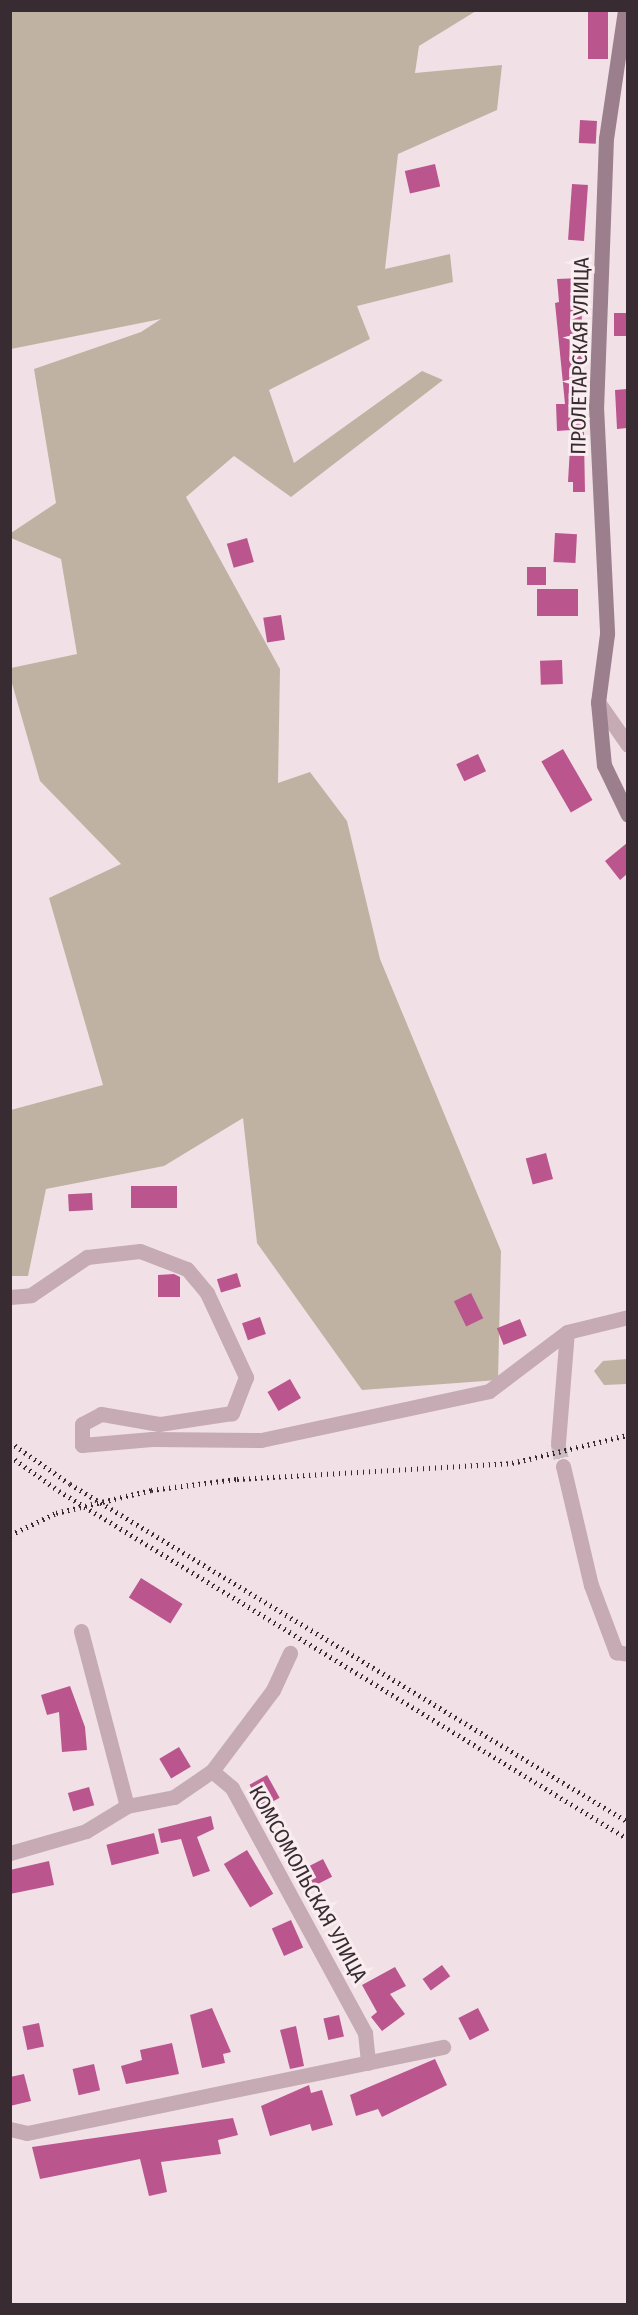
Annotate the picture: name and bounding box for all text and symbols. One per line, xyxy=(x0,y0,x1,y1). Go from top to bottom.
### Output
street label: ПРОЛЕТАРСКАЯ УЛИЦА xyxy=(566,257,594,455)
street label: КОМСОМОЛЬСКАЯ УЛИЦА xyxy=(243,1781,373,1987)

